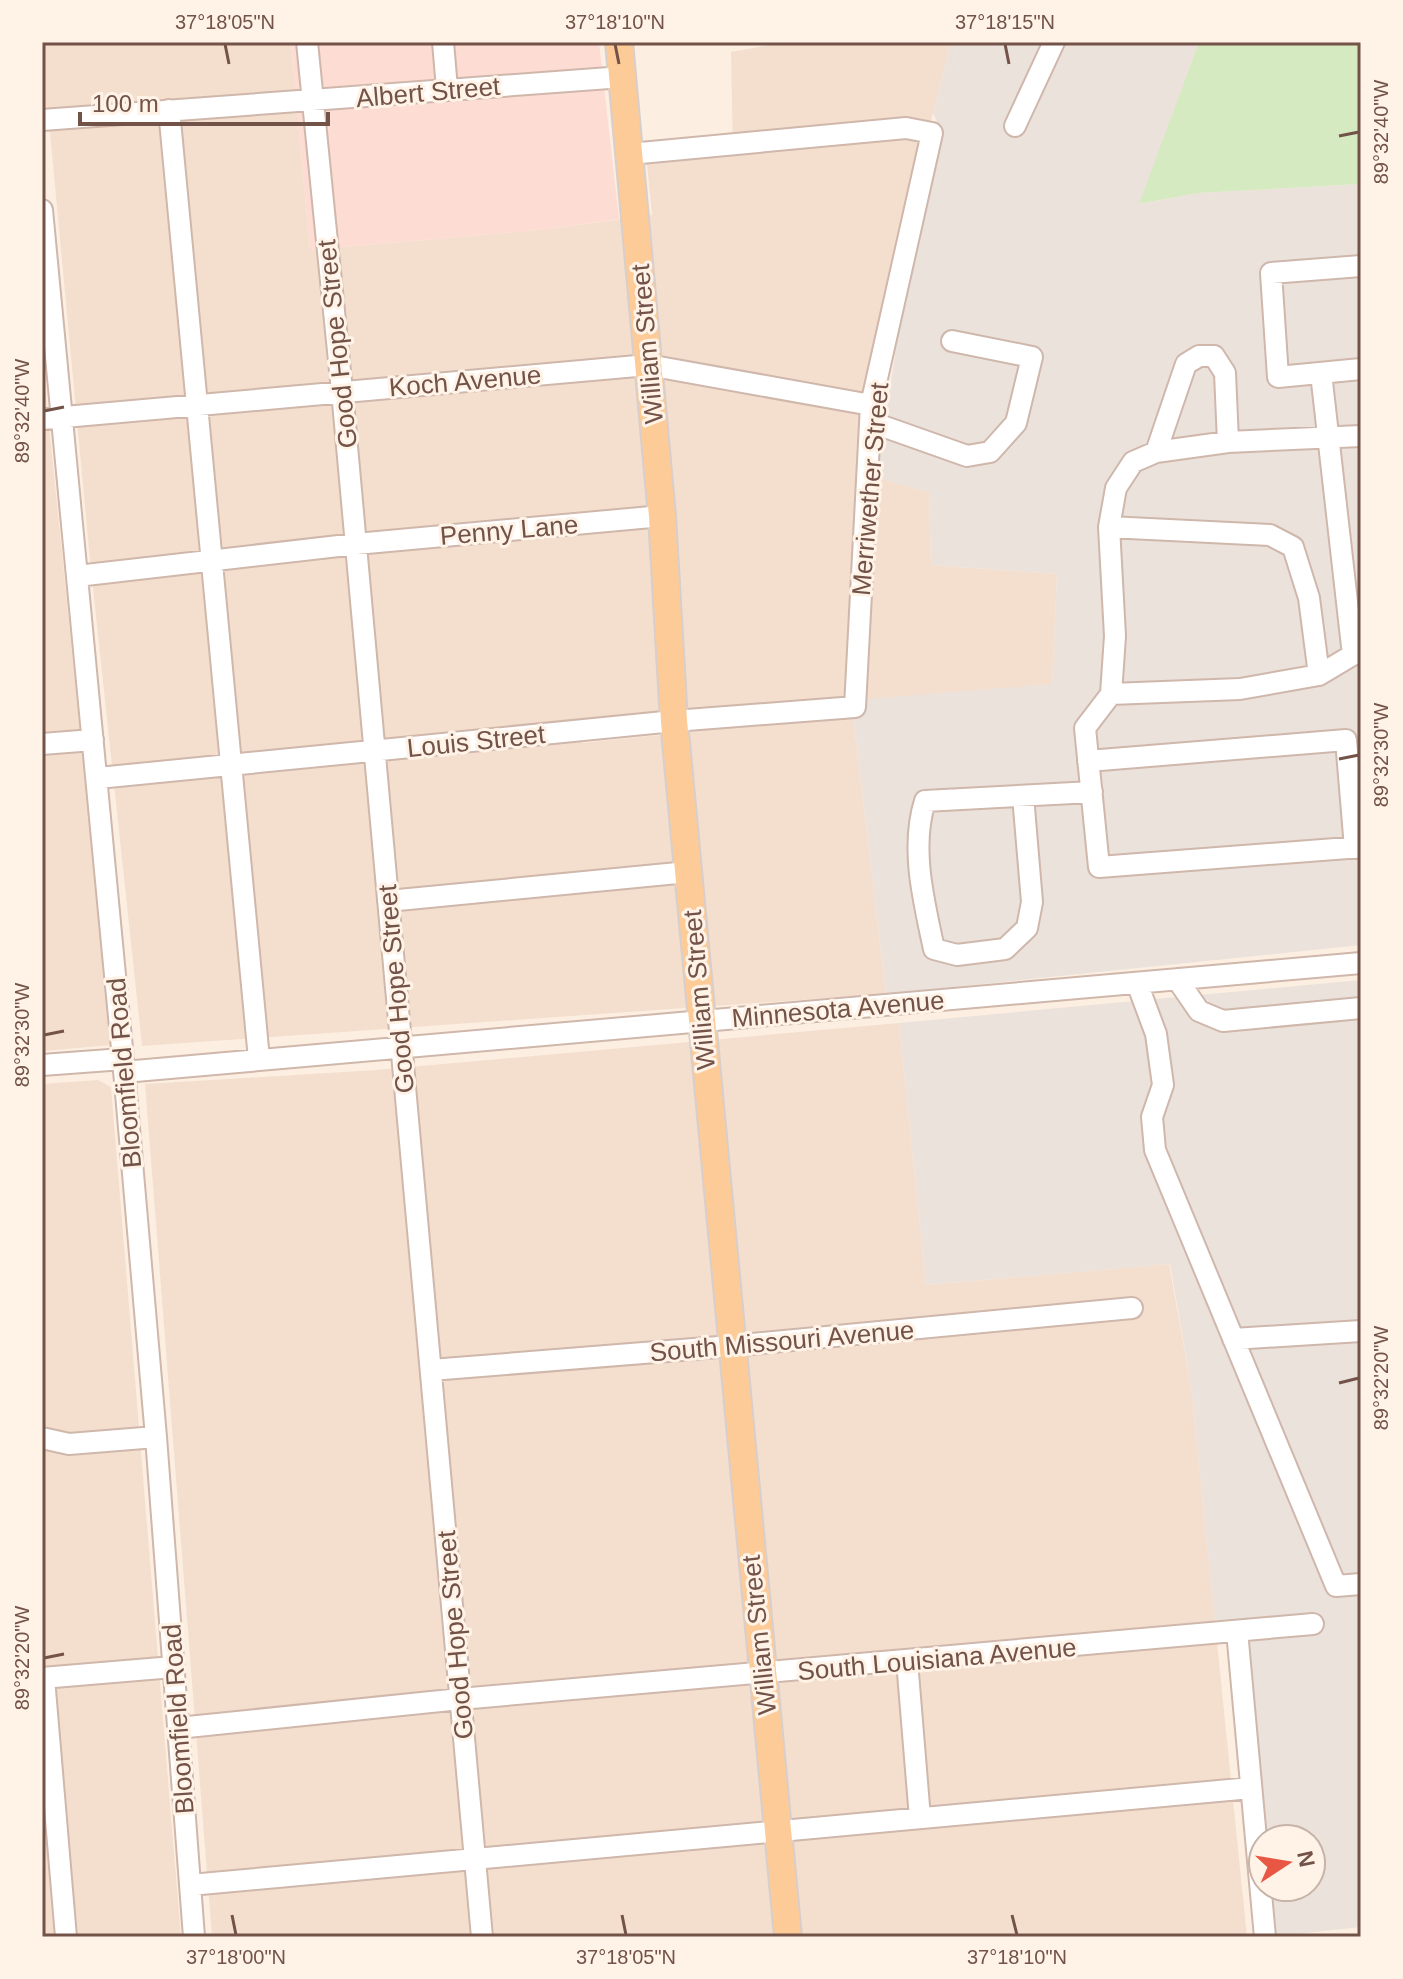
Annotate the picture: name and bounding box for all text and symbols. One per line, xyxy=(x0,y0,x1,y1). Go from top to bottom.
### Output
text: 37°18'05"N xyxy=(175,11,275,33)
text: 37°18'10"N xyxy=(565,11,665,33)
text: 37°18'15"N xyxy=(955,11,1055,33)
street label: Albert Street xyxy=(355,71,502,113)
scale bar xyxy=(80,76,328,126)
text: 89°32'40"W xyxy=(1370,80,1392,184)
text: 100 m xyxy=(92,90,159,117)
street label: Good Hope Street xyxy=(311,237,363,450)
street label: William Street xyxy=(625,262,669,425)
text: 89°32'40"W xyxy=(11,359,33,463)
street label: Koch Avenue xyxy=(388,359,542,403)
street label: Merriwether Street xyxy=(846,380,894,597)
street label: Penny Lane xyxy=(439,509,579,551)
text: 89°32'30"W xyxy=(1370,703,1392,807)
street label: Louis Street xyxy=(405,719,547,763)
street label: Good Hope Street xyxy=(372,883,420,1095)
street label: William Street xyxy=(677,908,721,1071)
street label: Bloomfield Road xyxy=(101,977,147,1169)
text: 89°32'30"W xyxy=(11,983,33,1087)
street label: Minnesota Avenue xyxy=(730,985,946,1033)
street label: South Missouri Avenue xyxy=(648,1314,916,1368)
text: 89°32'20"W xyxy=(1370,1326,1392,1430)
street label: Good Hope Street xyxy=(431,1529,479,1741)
street label: William Street xyxy=(736,1553,782,1716)
text: 89°32'20"W xyxy=(11,1606,33,1710)
street label: Bloomfield Road xyxy=(156,1623,200,1815)
street label: South Louisiana Avenue xyxy=(796,1632,1078,1686)
north arrow xyxy=(1247,1823,1327,1903)
text: N xyxy=(1292,1849,1320,1869)
text: 37°18'00"N xyxy=(186,1946,286,1968)
text: 37°18'05"N xyxy=(576,1946,676,1968)
text: 37°18'10"N xyxy=(967,1946,1067,1968)

